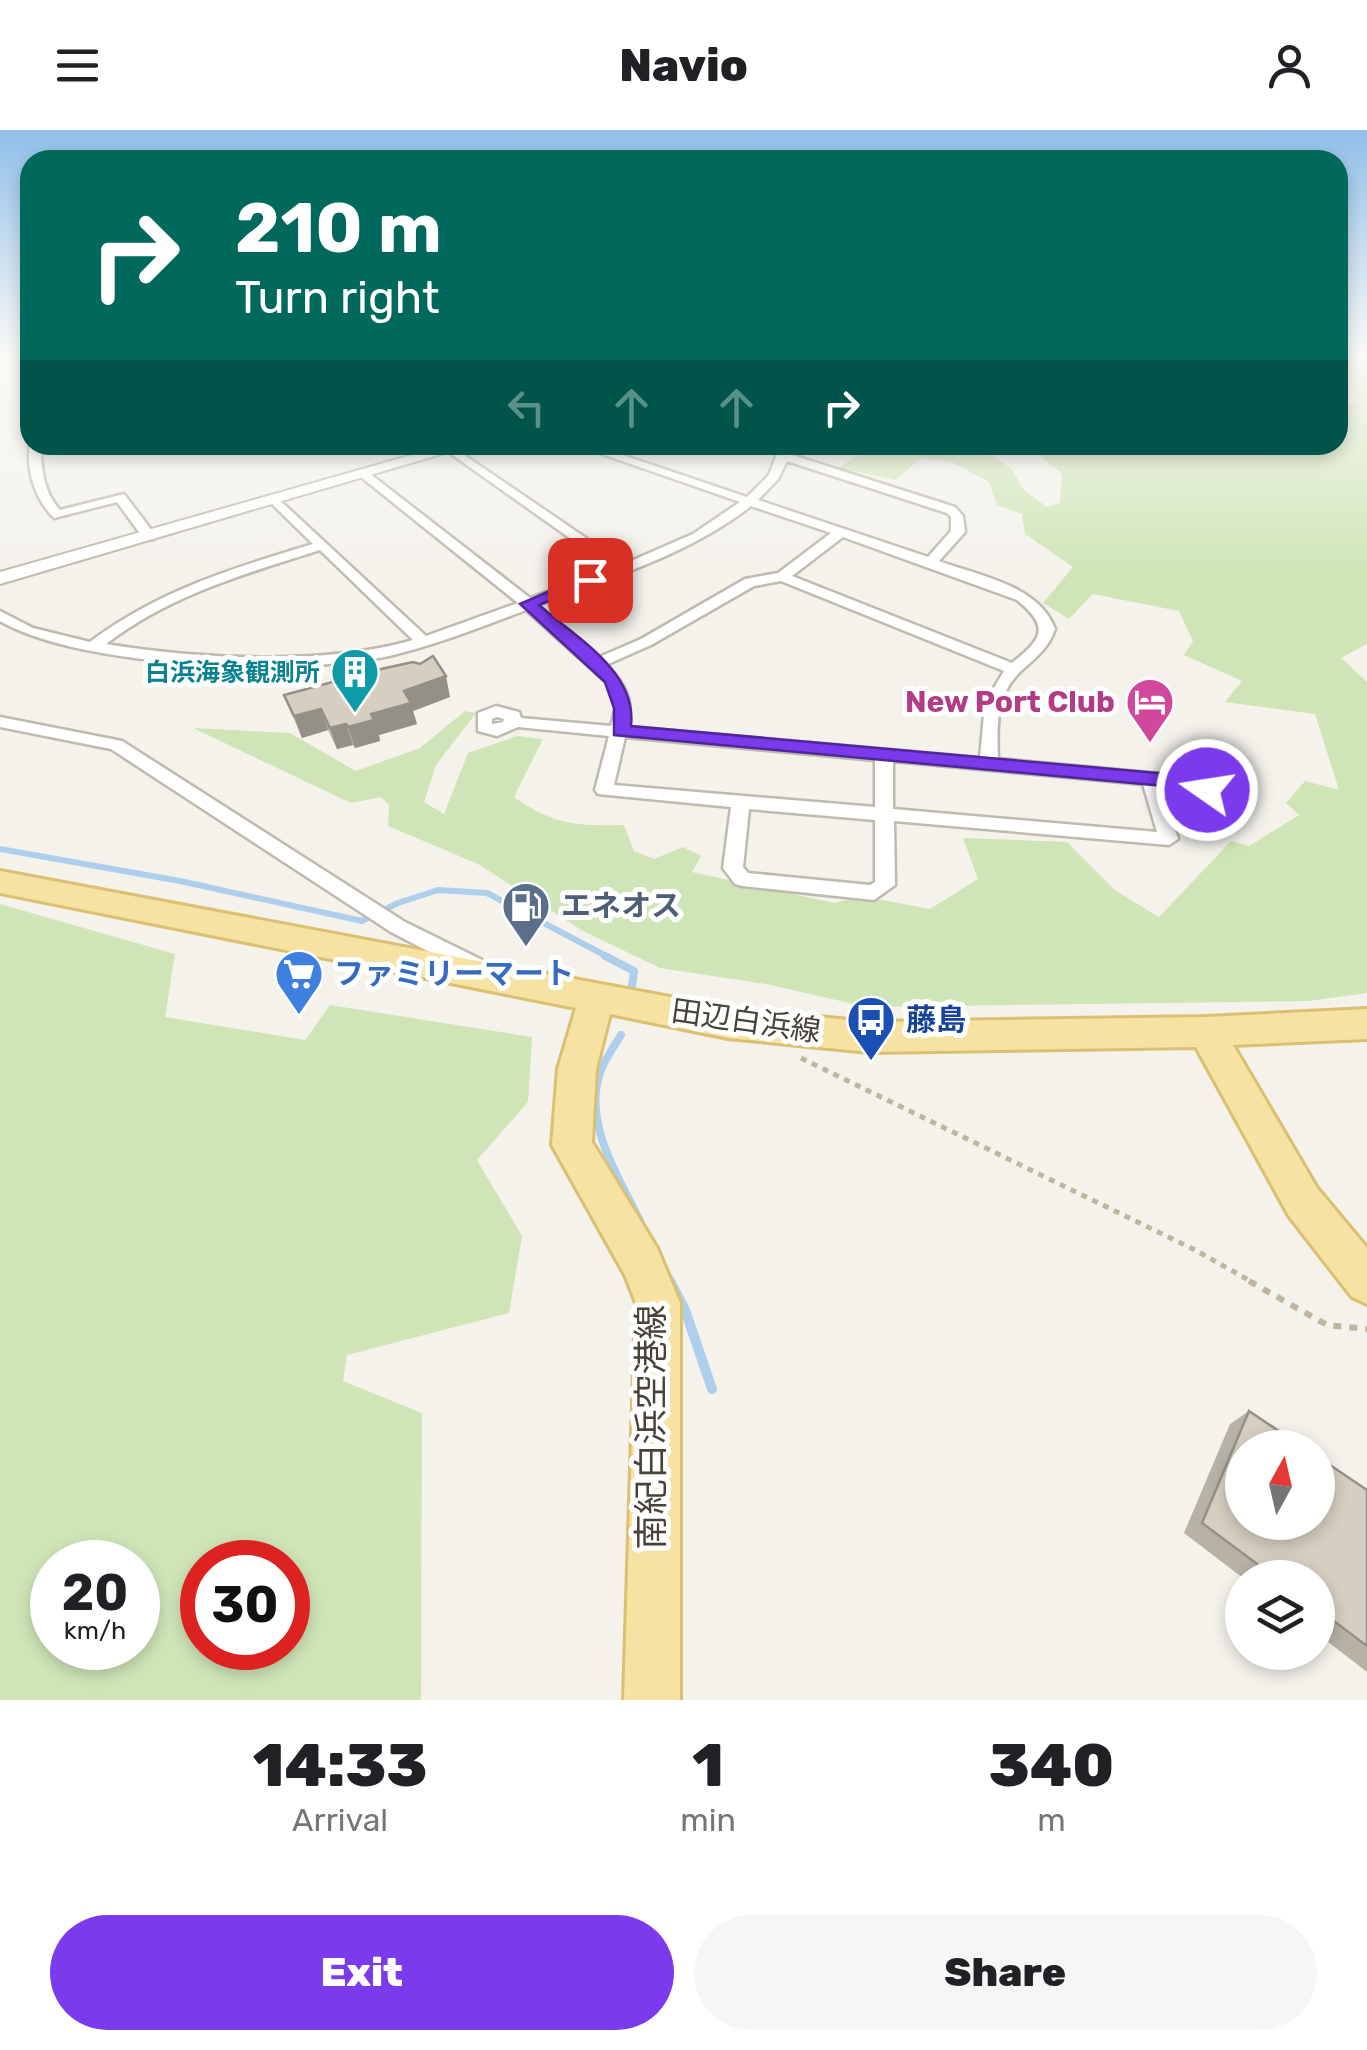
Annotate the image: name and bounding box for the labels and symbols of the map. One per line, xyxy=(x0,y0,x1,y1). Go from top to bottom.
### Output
pin xyxy=(548,538,633,623)
building icon: 白浜海象観測所 xyxy=(329,646,381,714)
place label: 白浜海象観測所 xyxy=(145,658,320,687)
hotel icon: New Port Club xyxy=(1124,676,1176,744)
place label: New Port Club xyxy=(905,684,1115,720)
position arrow xyxy=(1155,738,1259,842)
fuel station icon: エネオス xyxy=(500,880,552,948)
place label: エネオス xyxy=(561,888,681,924)
supermarket icon: ファミリーマート xyxy=(273,948,325,1016)
place label: ファミリーマート xyxy=(334,956,574,992)
street label: 田辺白浜線 xyxy=(669,993,823,1049)
bus stop icon: 藤島 xyxy=(845,994,897,1062)
place label: 藤島 xyxy=(906,1002,966,1038)
street label: 南紀白浜空港線 xyxy=(630,1304,672,1550)
north arrow xyxy=(1225,1430,1335,1540)
speed limit sign: 30 xyxy=(180,1540,310,1670)

